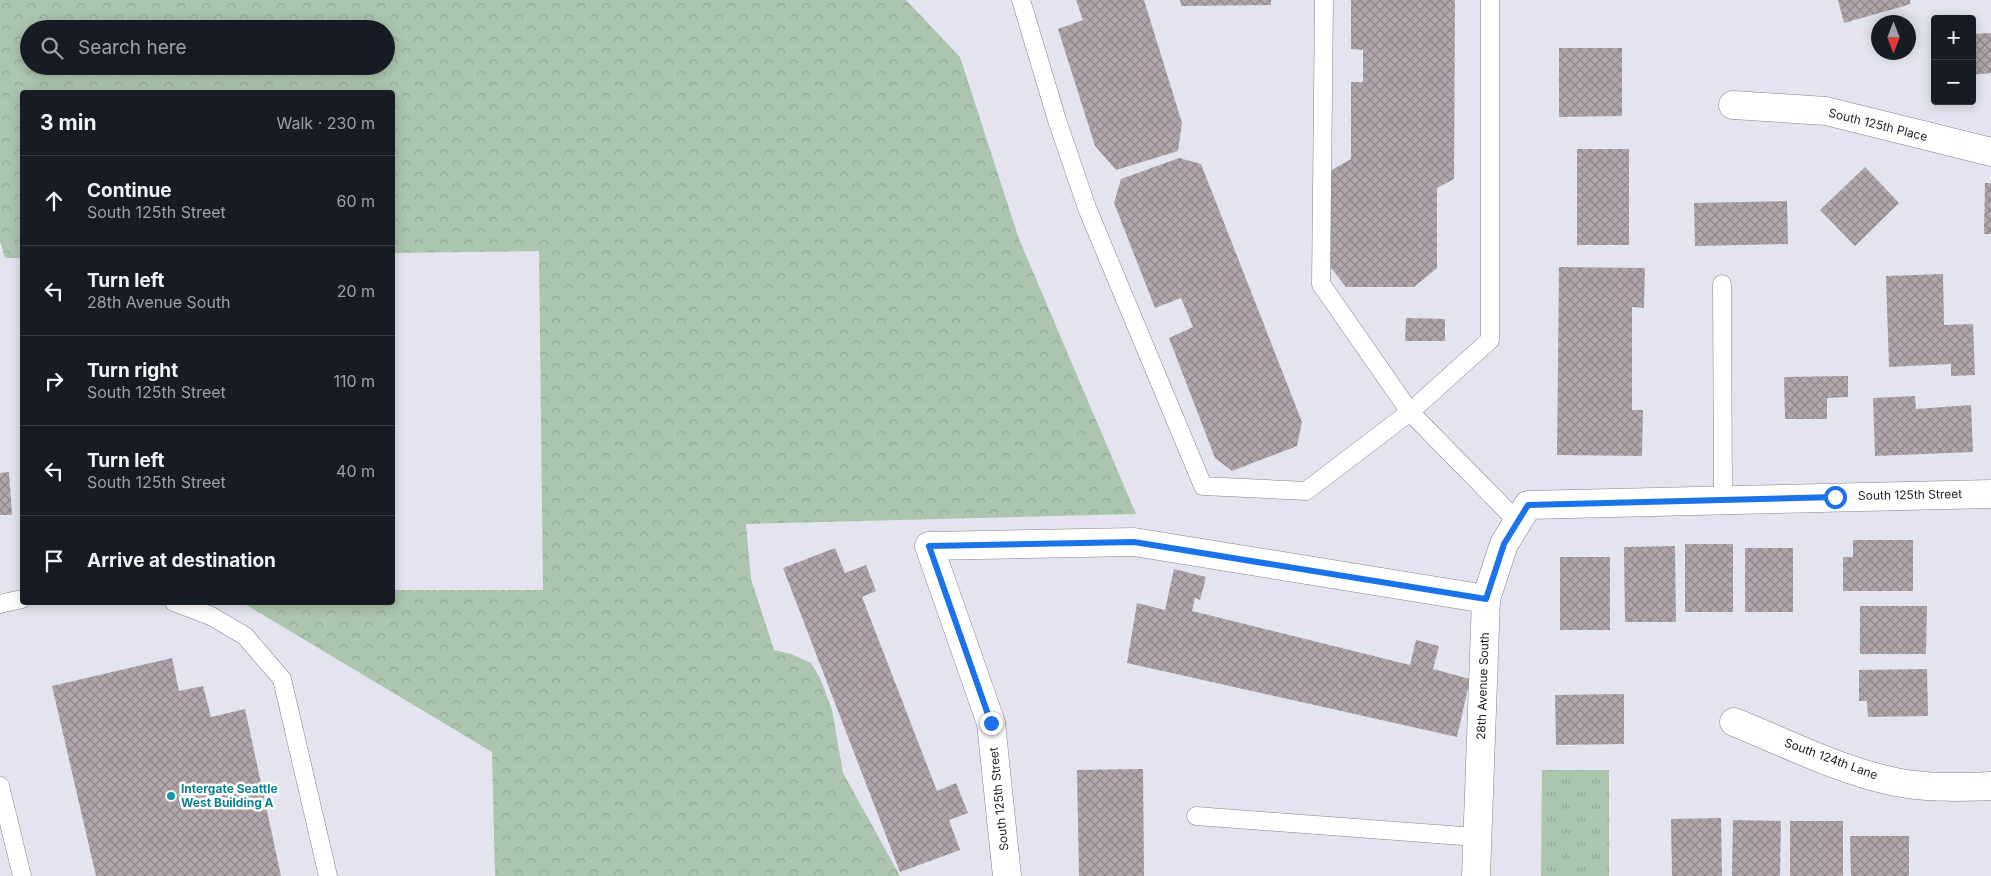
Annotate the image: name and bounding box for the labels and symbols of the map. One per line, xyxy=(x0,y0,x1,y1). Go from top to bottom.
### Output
north arrow xyxy=(1871,15,1916,60)
street label: South 125th Place xyxy=(1827,105,1929,144)
route start xyxy=(1824,486,1847,509)
street label: South 125th Street xyxy=(1858,486,1962,503)
street label: 28th Avenue South xyxy=(1473,632,1492,740)
route end xyxy=(980,712,1003,735)
street label: South 124th Lane xyxy=(1782,735,1880,782)
street label: South 125th Street xyxy=(986,746,1011,852)
place label: Intergate Seattle West Building A xyxy=(181,781,278,810)
marker: Intergate Seattle West Building A xyxy=(165,790,177,802)

